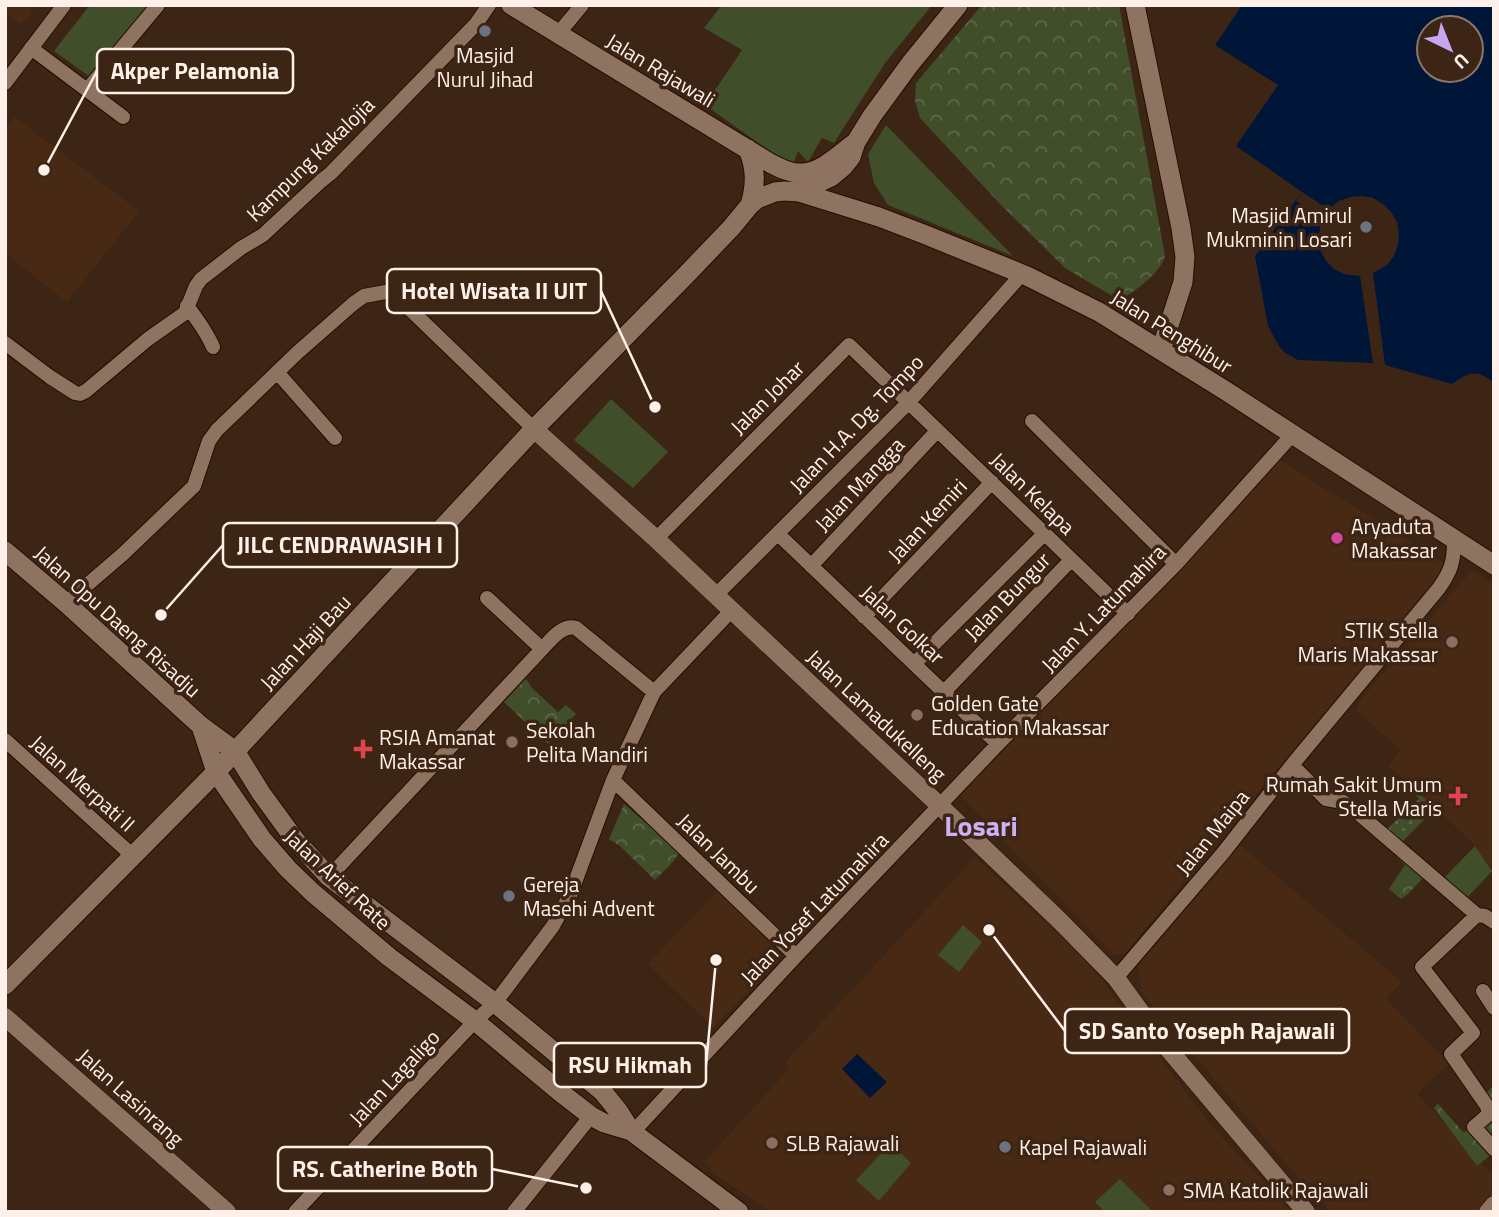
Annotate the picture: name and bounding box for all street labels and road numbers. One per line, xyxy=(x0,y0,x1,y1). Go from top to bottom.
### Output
street label: Jalan Rajawali xyxy=(600,25,722,115)
street label: Kampung Kakalojia xyxy=(239,89,382,229)
street label: Jalan Penghibur xyxy=(1105,281,1239,381)
street label: Jalan H.A. Dg. Tompo xyxy=(781,347,931,499)
street label: Jalan Johar xyxy=(722,352,812,442)
street label: Jalan Mangga xyxy=(807,429,912,539)
street label: Jalan Kelapa xyxy=(983,444,1083,542)
street label: Jalan Kemiri xyxy=(880,471,974,569)
street label: Jalan Y. Latumahira xyxy=(1033,536,1173,679)
street label: Jalan Opu Daeng Risadju xyxy=(28,537,208,705)
street label: Jalan Bungur xyxy=(956,544,1058,648)
street label: Jalan Golkar xyxy=(854,577,952,671)
street label: Jalan Haji Bau xyxy=(252,587,358,697)
street label: Jalan Lamadukelleng xyxy=(800,641,954,789)
street label: Jalan Merpati II xyxy=(23,727,143,839)
street label: Jalan Maipa xyxy=(1167,782,1257,882)
street label: Jalan Jambu xyxy=(670,805,768,901)
street label: Jalan Arief Rate xyxy=(277,821,399,937)
street label: Jalan Yosef Latumahira xyxy=(732,824,896,992)
street label: Jalan Lagaligo xyxy=(341,1022,447,1132)
street label: Jalan Lasinrang xyxy=(71,1040,192,1154)

